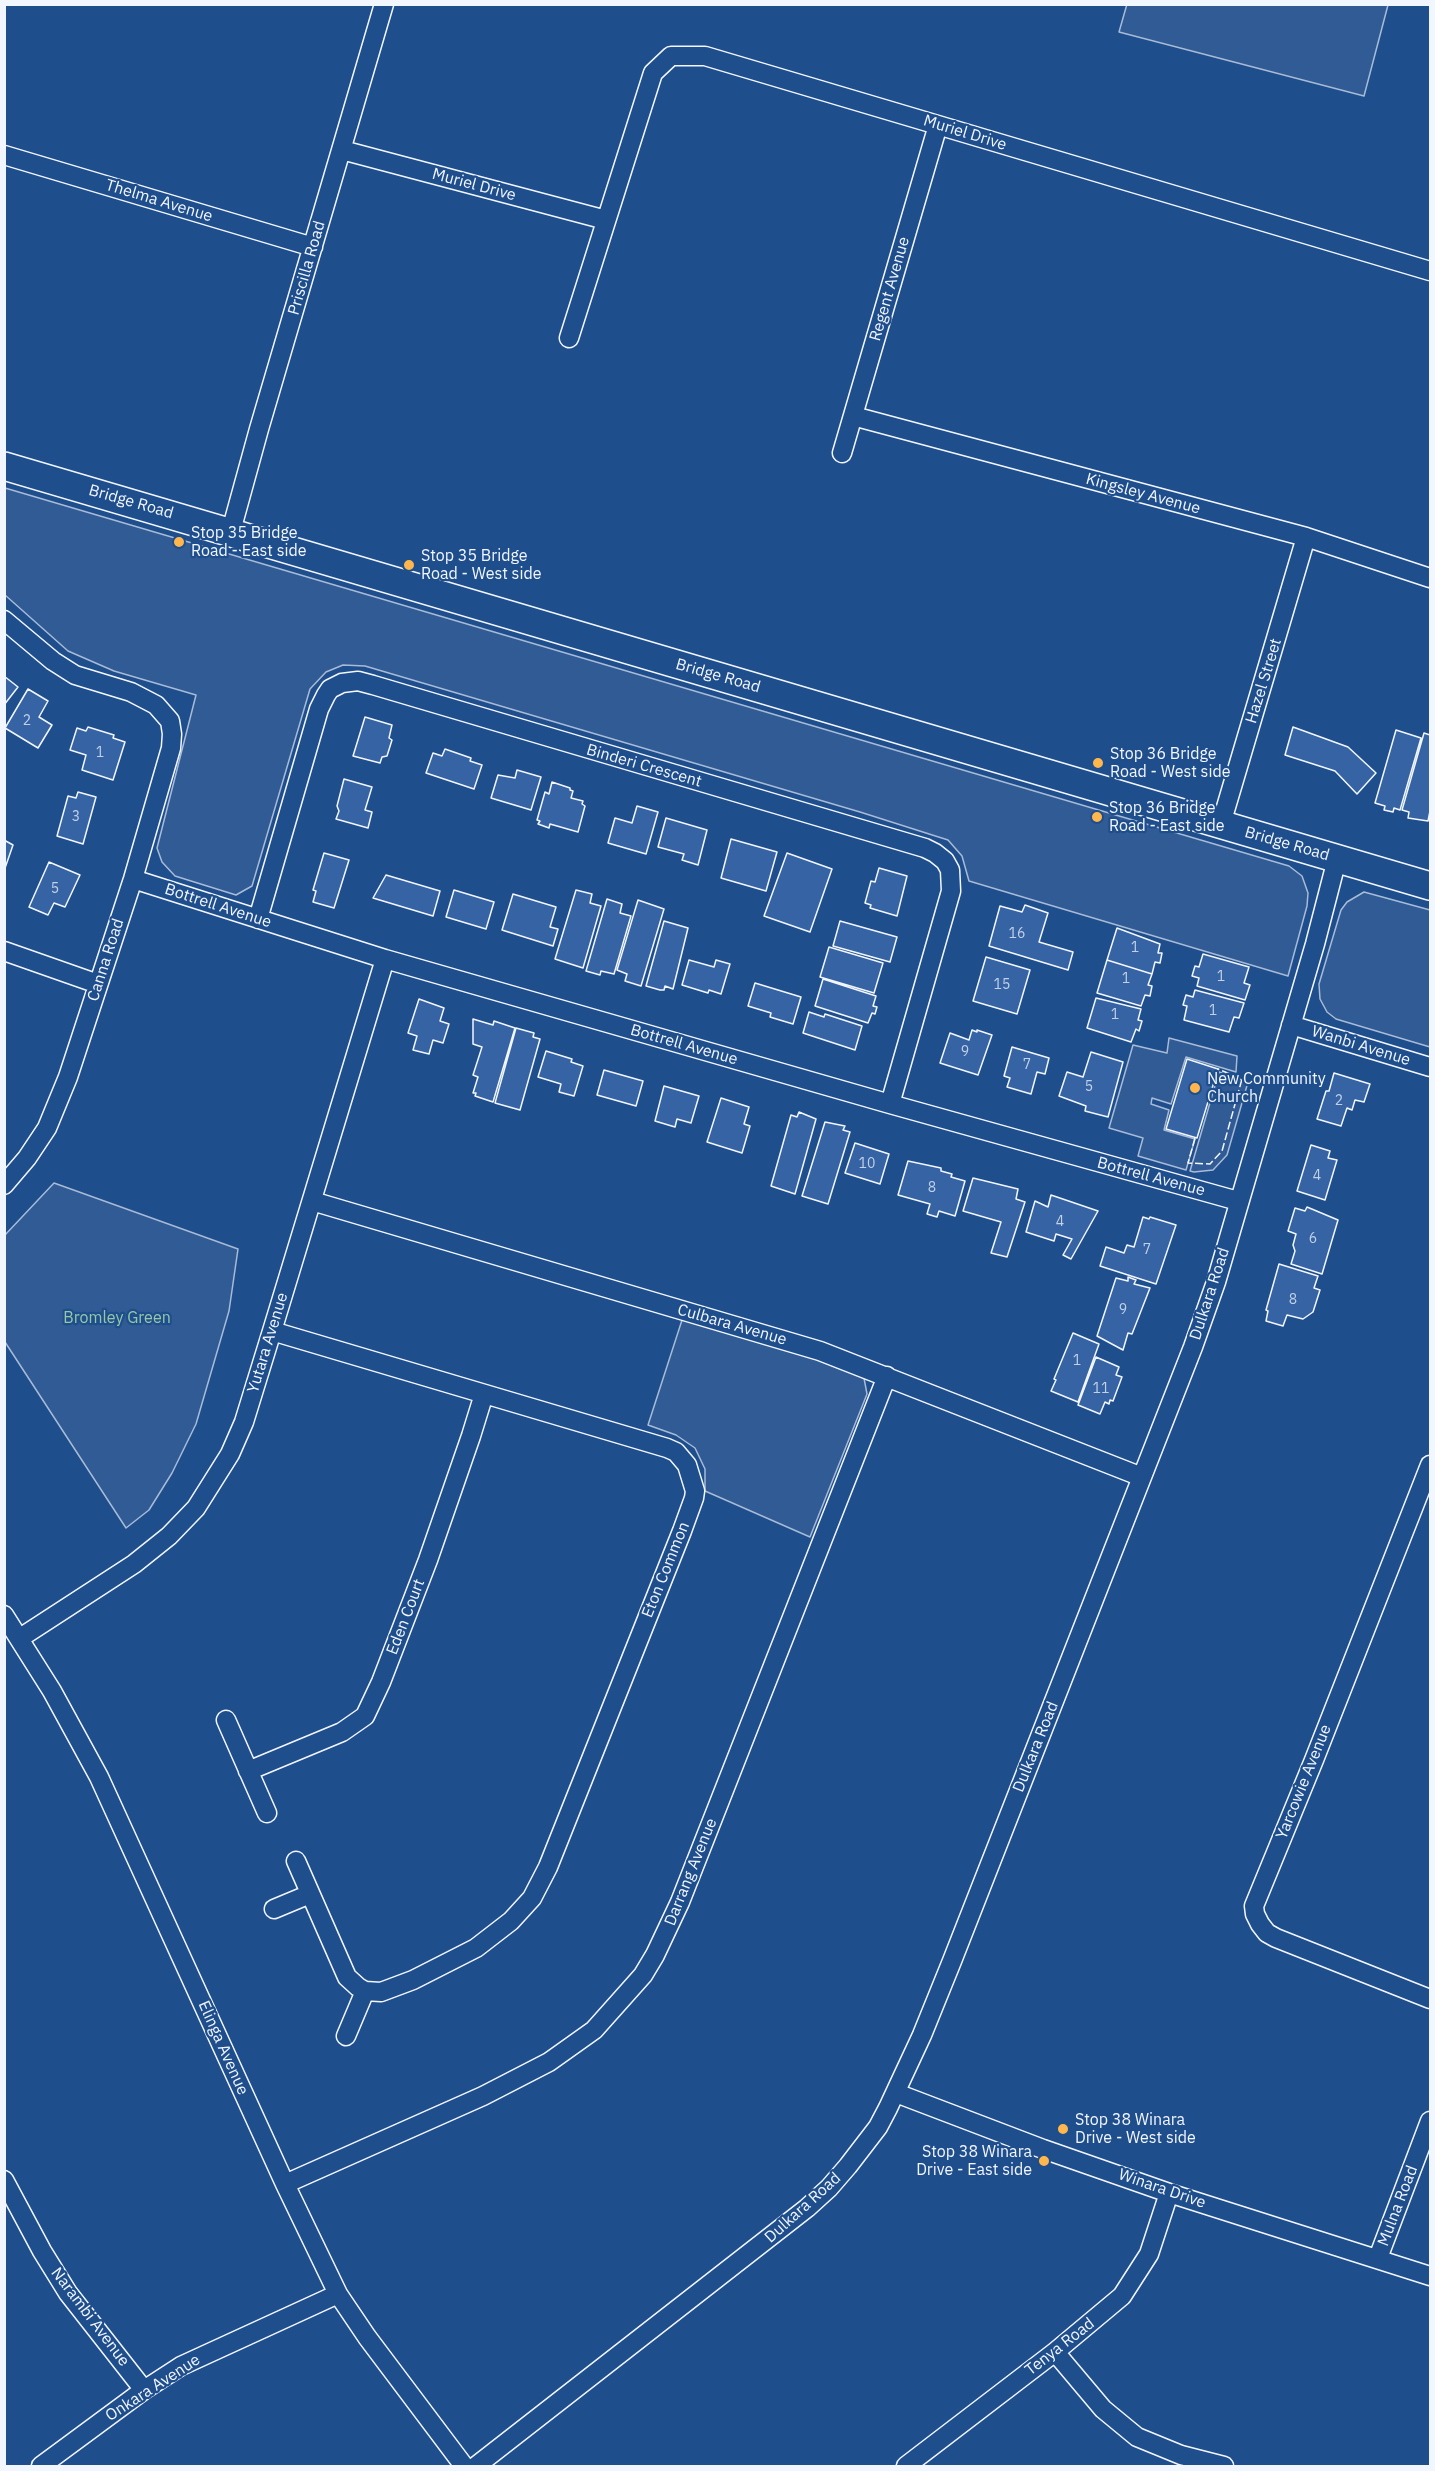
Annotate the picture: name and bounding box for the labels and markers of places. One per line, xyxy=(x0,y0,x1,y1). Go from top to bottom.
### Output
place label: Stop 35 Bridge Road - East side xyxy=(191,523,307,561)
marker: Stop 35 Bridge Road - East side xyxy=(172,535,186,549)
place label: Stop 35 Bridge Road - West side xyxy=(421,546,541,584)
marker: Stop 35 Bridge Road - West side xyxy=(402,558,416,572)
place label: Stop 36 Bridge Road - West side xyxy=(1110,744,1230,782)
marker: Stop 36 Bridge Road - West side xyxy=(1091,756,1105,770)
place label: Stop 36 Bridge Road - East side xyxy=(1109,798,1225,836)
marker: Stop 36 Bridge Road - East side xyxy=(1090,810,1104,824)
place label: New Community Church xyxy=(1207,1069,1326,1107)
marker: New Community Church xyxy=(1188,1081,1202,1095)
place label: Stop 38 Winara Drive - West side xyxy=(1075,2110,1196,2148)
marker: Stop 38 Winara Drive - West side xyxy=(1056,2122,1070,2136)
place label: Stop 38 Winara Drive - East side xyxy=(916,2142,1032,2180)
marker: Stop 38 Winara Drive - East side xyxy=(1037,2154,1051,2168)

